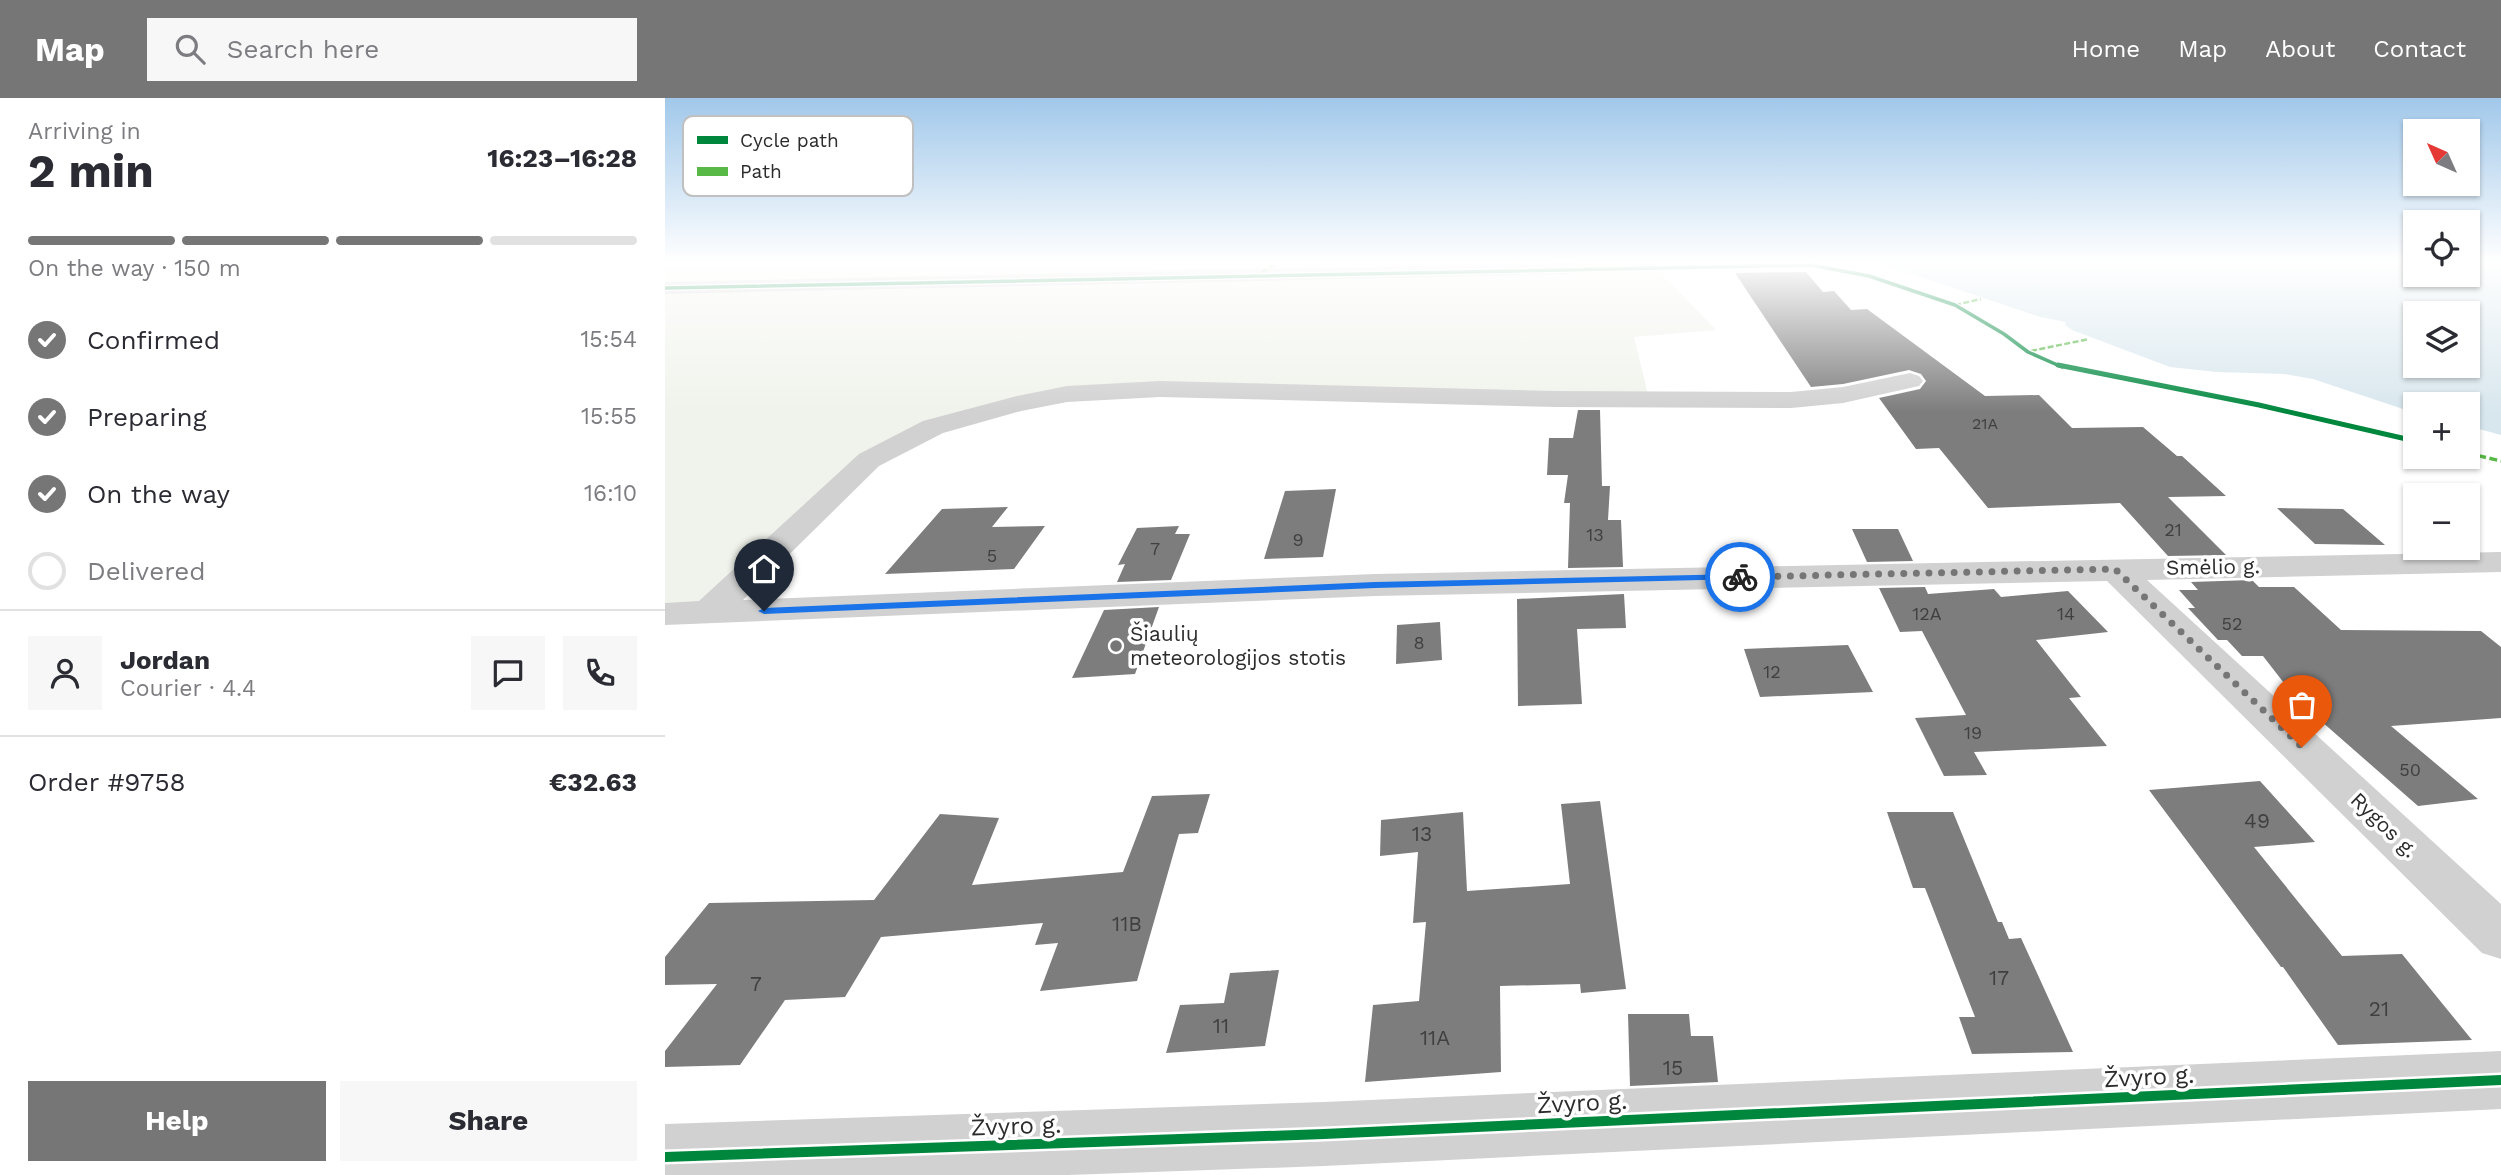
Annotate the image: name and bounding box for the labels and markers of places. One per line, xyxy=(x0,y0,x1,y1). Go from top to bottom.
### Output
pin xyxy=(734,539,794,611)
place label: Šiaulių meteorologijos stotis xyxy=(1130,621,1346,670)
marker: Šiaulių meteorologijos stotis xyxy=(1108,638,1124,654)
pin xyxy=(2272,675,2332,747)

